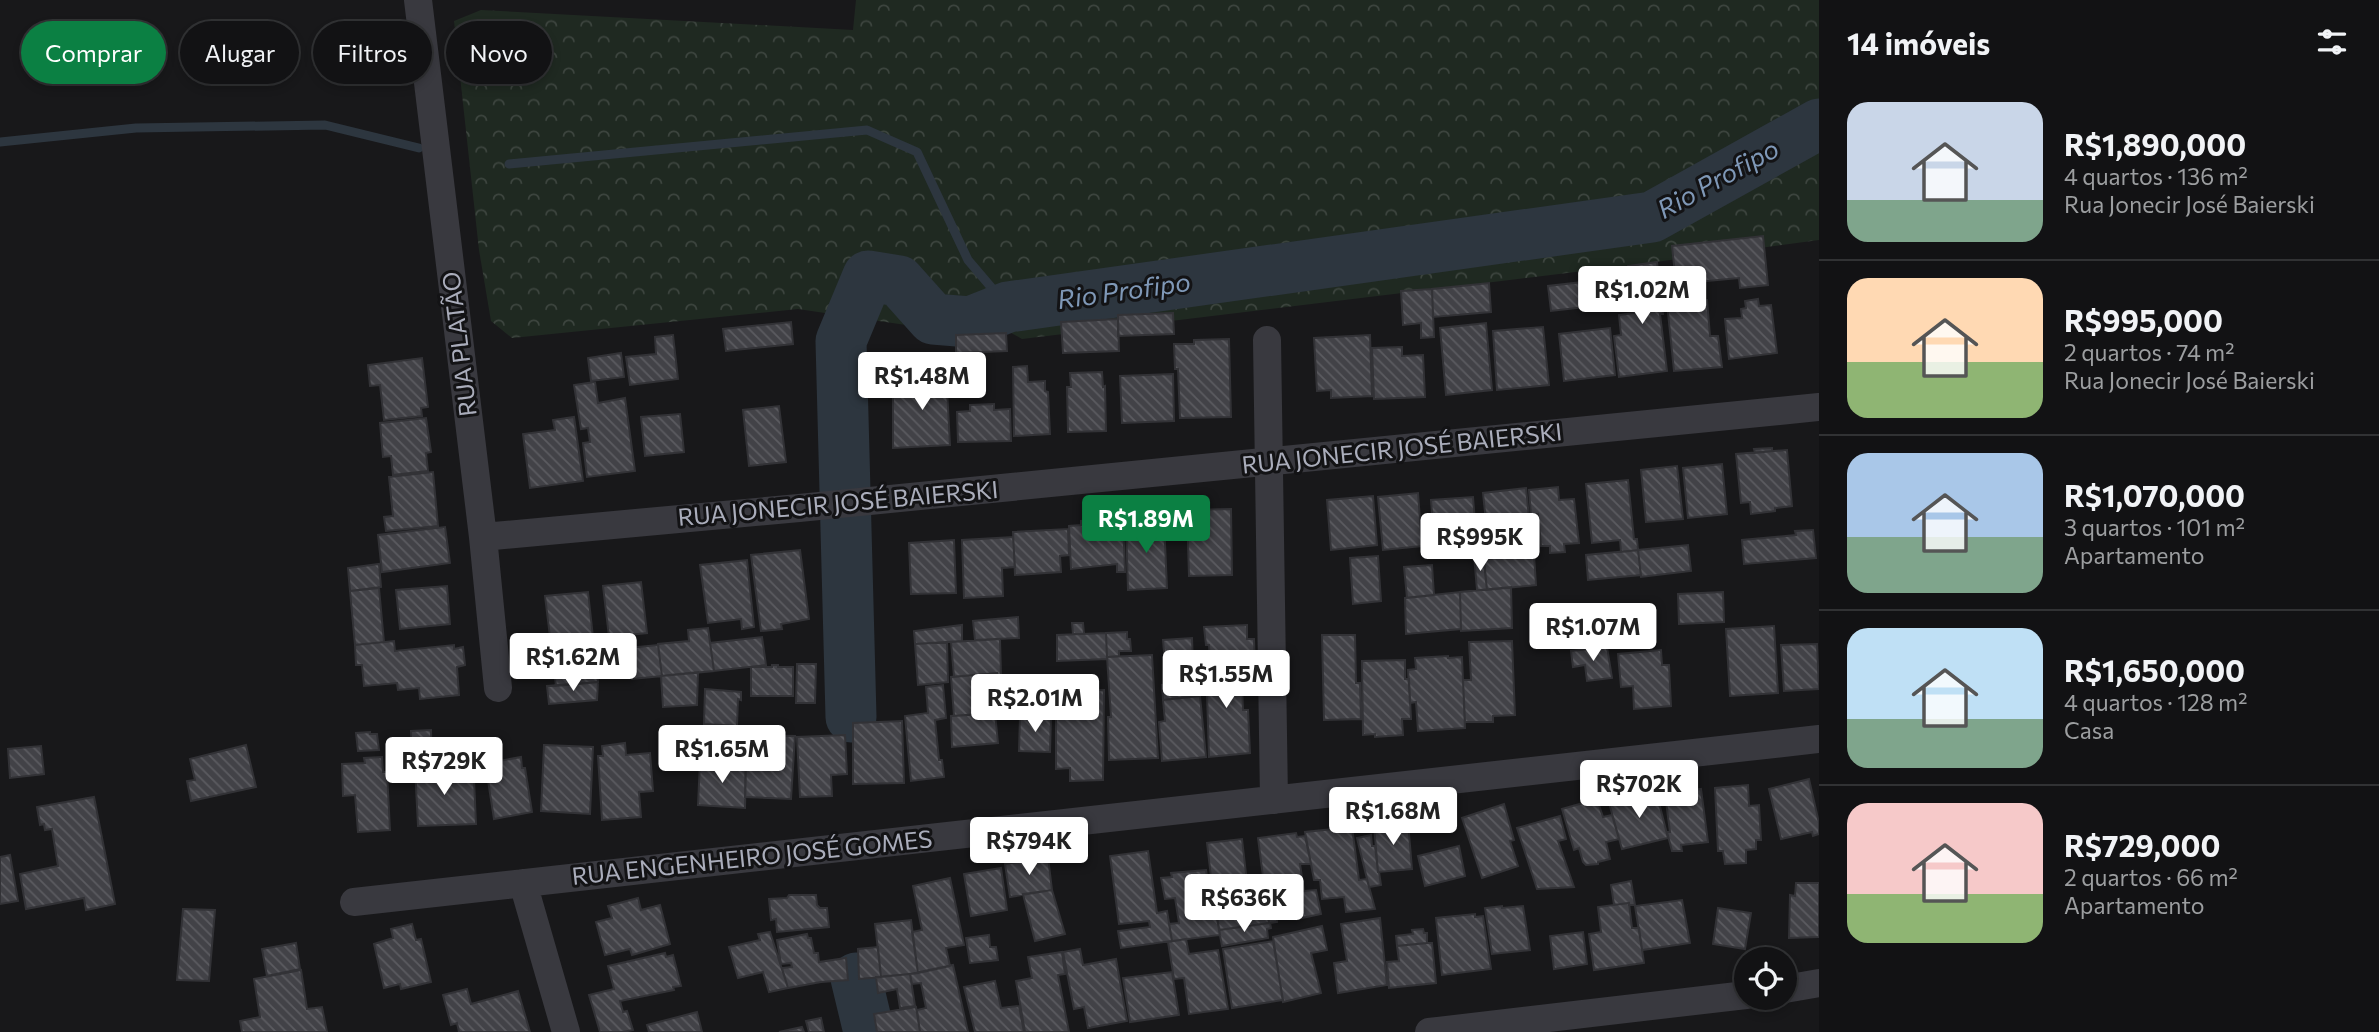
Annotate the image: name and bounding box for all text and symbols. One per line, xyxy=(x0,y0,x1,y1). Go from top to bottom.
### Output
chip: Comprar xyxy=(21,21,166,84)
chip: Alugar xyxy=(180,21,299,84)
chip: Filtros xyxy=(313,21,432,84)
chip: Novo xyxy=(446,21,552,84)
icon: filters xyxy=(2313,23,2351,61)
text: 14 imóveis xyxy=(1847,24,1990,61)
text: R$1,890,000 xyxy=(2064,125,2246,162)
icon: home xyxy=(1903,130,1987,214)
water label: Rio Profipo xyxy=(1651,132,1783,224)
text: 4 quartos · 136 m² xyxy=(2064,162,2248,190)
text: Rua Jonecir José Baierski xyxy=(2064,190,2315,218)
water label: Rio Profipo xyxy=(1055,265,1192,314)
pin: R$1.02M xyxy=(1577,266,1707,326)
street label: RUA PLATÃO xyxy=(435,270,482,418)
text: R$1.02M xyxy=(1594,275,1690,303)
text: R$995,000 xyxy=(2064,301,2223,338)
icon: home xyxy=(1903,306,1987,390)
text: 2 quartos · 74 m² xyxy=(2064,338,2234,366)
pin: R$1.48M xyxy=(857,352,987,412)
text: R$1.48M xyxy=(874,361,970,389)
text: Rua Jonecir José Baierski xyxy=(2064,366,2315,394)
street label: RUA JONECIR JOSÉ BAIERSKI xyxy=(1240,416,1563,479)
street label: RUA JONECIR JOSÉ BAIERSKI xyxy=(676,474,999,531)
text: R$1,070,000 xyxy=(2064,476,2245,513)
icon: home xyxy=(1903,481,1987,565)
pin: R$1.89M xyxy=(1081,496,1211,555)
text: R$1.89M xyxy=(1098,504,1194,532)
text: 3 quartos · 101 m² xyxy=(2064,513,2245,541)
pin: R$995K xyxy=(1423,514,1537,573)
text: R$995K xyxy=(1437,522,1523,550)
text: Apartamento xyxy=(2064,541,2205,569)
pin: R$1.07M xyxy=(1528,604,1658,663)
text: R$1.07M xyxy=(1545,612,1641,640)
pin: R$1.62M xyxy=(508,634,638,693)
text: R$1.62M xyxy=(526,642,620,670)
pin: R$1.55M xyxy=(1161,650,1291,710)
text: R$1,650,000 xyxy=(2064,651,2245,688)
icon: home xyxy=(1903,656,1987,740)
text: R$1.55M xyxy=(1179,659,1273,687)
pin: R$2.01M xyxy=(970,674,1100,734)
text: R$2.01M xyxy=(987,683,1083,711)
text: 4 quartos · 128 m² xyxy=(2064,688,2247,716)
text: Casa xyxy=(2064,716,2114,744)
pin: R$1.65M xyxy=(657,726,787,785)
text: R$1.65M xyxy=(674,734,770,762)
pin: R$729K xyxy=(387,738,501,797)
text: R$729K xyxy=(402,746,486,774)
pin: R$702K xyxy=(1582,760,1696,820)
text: R$702K xyxy=(1596,769,1682,797)
pin: R$1.68M xyxy=(1328,788,1458,847)
text: R$1.68M xyxy=(1345,796,1441,824)
pin: R$794K xyxy=(972,818,1086,877)
street label: RUA ENGENHEIRO JOSÉ GOMES xyxy=(570,823,933,890)
text: R$794K xyxy=(986,826,1072,854)
text: R$729,000 xyxy=(2064,826,2220,863)
icon: home xyxy=(1903,831,1987,915)
text: 2 quartos · 66 m² xyxy=(2064,863,2238,891)
pin: R$636K xyxy=(1187,874,1301,934)
text: R$636K xyxy=(1201,883,1287,911)
text: Apartamento xyxy=(2064,891,2205,919)
map controls xyxy=(1734,947,1797,1010)
button: locate xyxy=(1734,947,1797,1010)

